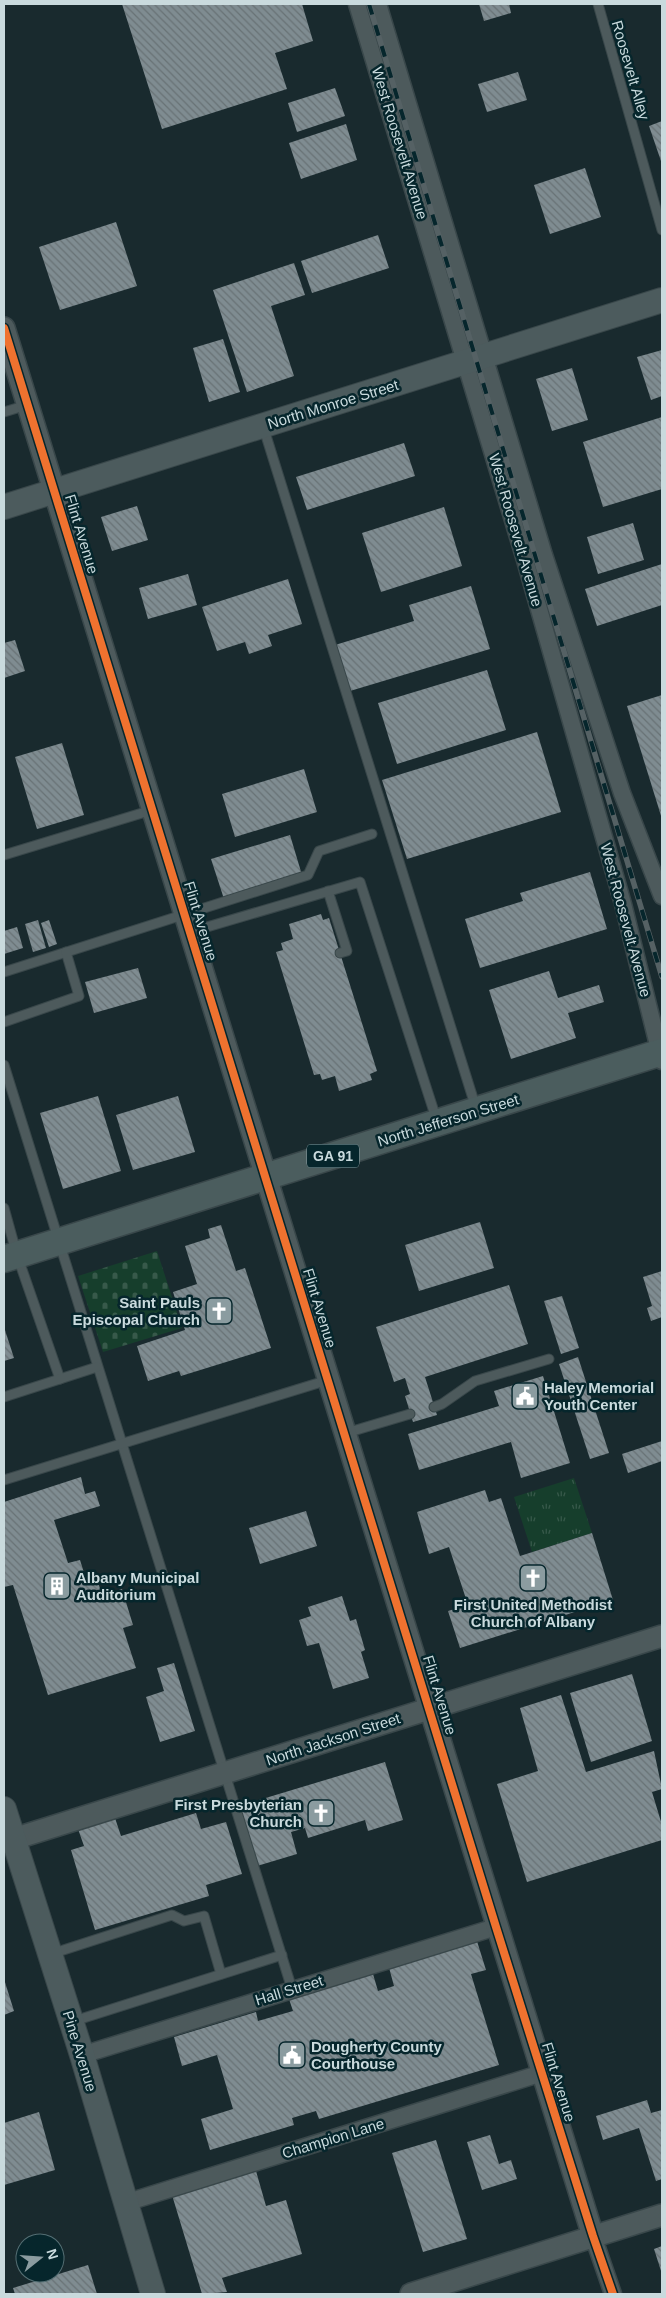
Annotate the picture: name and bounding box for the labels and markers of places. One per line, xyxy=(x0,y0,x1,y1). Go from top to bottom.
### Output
place label: Saint Pauls Episcopal Church xyxy=(72,1294,200,1328)
church icon: Saint Pauls Episcopal Church xyxy=(204,1296,234,1326)
place label: Haley Memorial Youth Center xyxy=(544,1379,654,1413)
public building icon: Haley Memorial Youth Center xyxy=(510,1381,540,1411)
church icon: First United Methodist Church of Albany xyxy=(518,1563,548,1593)
place label: Albany Municipal Auditorium xyxy=(76,1569,199,1603)
building icon: Albany Municipal Auditorium xyxy=(42,1571,72,1601)
place label: First United Methodist Church of Albany xyxy=(454,1596,612,1630)
place label: First Presbyterian Church xyxy=(174,1796,302,1830)
church icon: First Presbyterian Church xyxy=(306,1798,336,1828)
place label: Dougherty County Courthouse xyxy=(311,2038,442,2072)
public building icon: Dougherty County Courthouse xyxy=(277,2040,307,2070)

